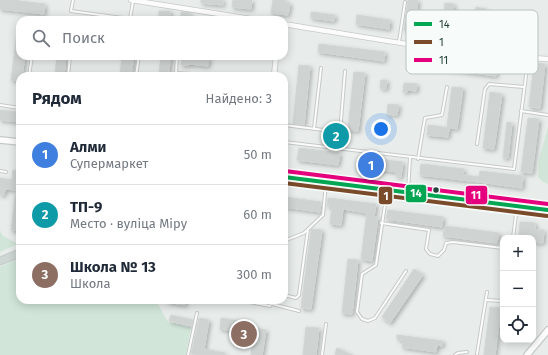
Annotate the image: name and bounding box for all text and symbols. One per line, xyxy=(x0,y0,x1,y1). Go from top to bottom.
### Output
legend xyxy=(406,10,538,74)
search box xyxy=(16,16,288,60)
text: 14 xyxy=(439,18,450,31)
icon: search xyxy=(30,27,52,49)
text: Поиск xyxy=(62,29,105,47)
text: 1 xyxy=(439,36,444,49)
text: 11 xyxy=(439,54,448,67)
text: Рядом xyxy=(32,88,82,109)
text: Найдено: 3 xyxy=(206,91,272,106)
your location xyxy=(371,119,391,139)
pin: 2 xyxy=(323,121,349,151)
text: Алми xyxy=(70,138,106,156)
text: 1 xyxy=(42,147,48,162)
text: 50 m xyxy=(244,147,272,162)
pin: 1 xyxy=(358,150,384,180)
text: Супермаркет xyxy=(70,156,148,171)
line badge: 14 xyxy=(405,184,427,203)
unlabelled marker xyxy=(431,185,441,195)
line badge: 11 xyxy=(465,185,488,205)
line badge: 1 xyxy=(378,186,393,205)
text: 14 xyxy=(410,187,422,200)
text: 11 xyxy=(471,189,481,202)
text: 1 xyxy=(383,190,389,203)
text: ТП-9 xyxy=(70,198,102,216)
text: 2 xyxy=(42,207,48,222)
text: 60 m xyxy=(243,207,272,222)
text: Место · вуліца Міру xyxy=(70,216,187,231)
map controls xyxy=(500,235,536,343)
button: + xyxy=(500,235,536,271)
text: Школа № 13 xyxy=(70,258,156,276)
text: 3 xyxy=(42,267,48,282)
text: 300 m xyxy=(236,267,272,282)
button: − xyxy=(500,271,536,307)
text: Школа xyxy=(70,276,111,291)
button: locate xyxy=(500,307,536,343)
pin: 3 xyxy=(231,319,257,349)

